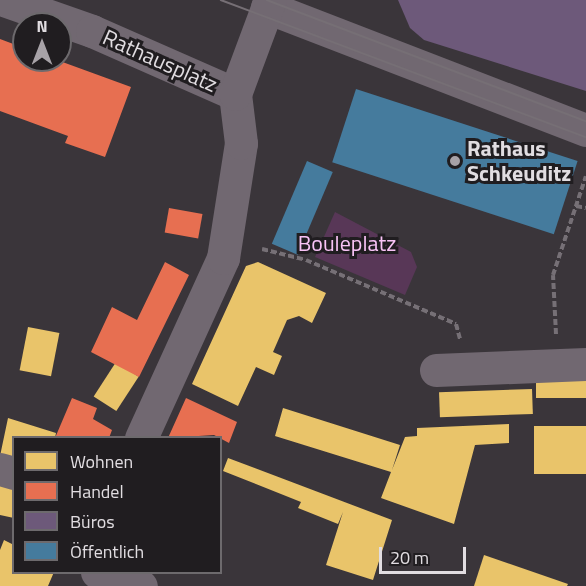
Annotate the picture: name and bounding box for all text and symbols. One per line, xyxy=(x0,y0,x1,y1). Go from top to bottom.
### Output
north arrow xyxy=(12,12,72,72)
text: N xyxy=(36,14,48,38)
street label: Rathausplatz xyxy=(99,24,221,98)
place label: Rathaus Schkeuditz xyxy=(467,135,571,186)
marker: Rathaus Schkeuditz xyxy=(448,154,462,168)
park label: Bouleplatz xyxy=(298,231,396,257)
legend xyxy=(12,436,222,574)
text: Wohnen xyxy=(70,448,133,475)
text: Handel xyxy=(70,478,124,505)
text: Büros xyxy=(70,508,115,535)
scale bar xyxy=(382,535,469,573)
text: Öffentlich xyxy=(70,538,144,565)
text: 20 m xyxy=(390,544,429,571)

